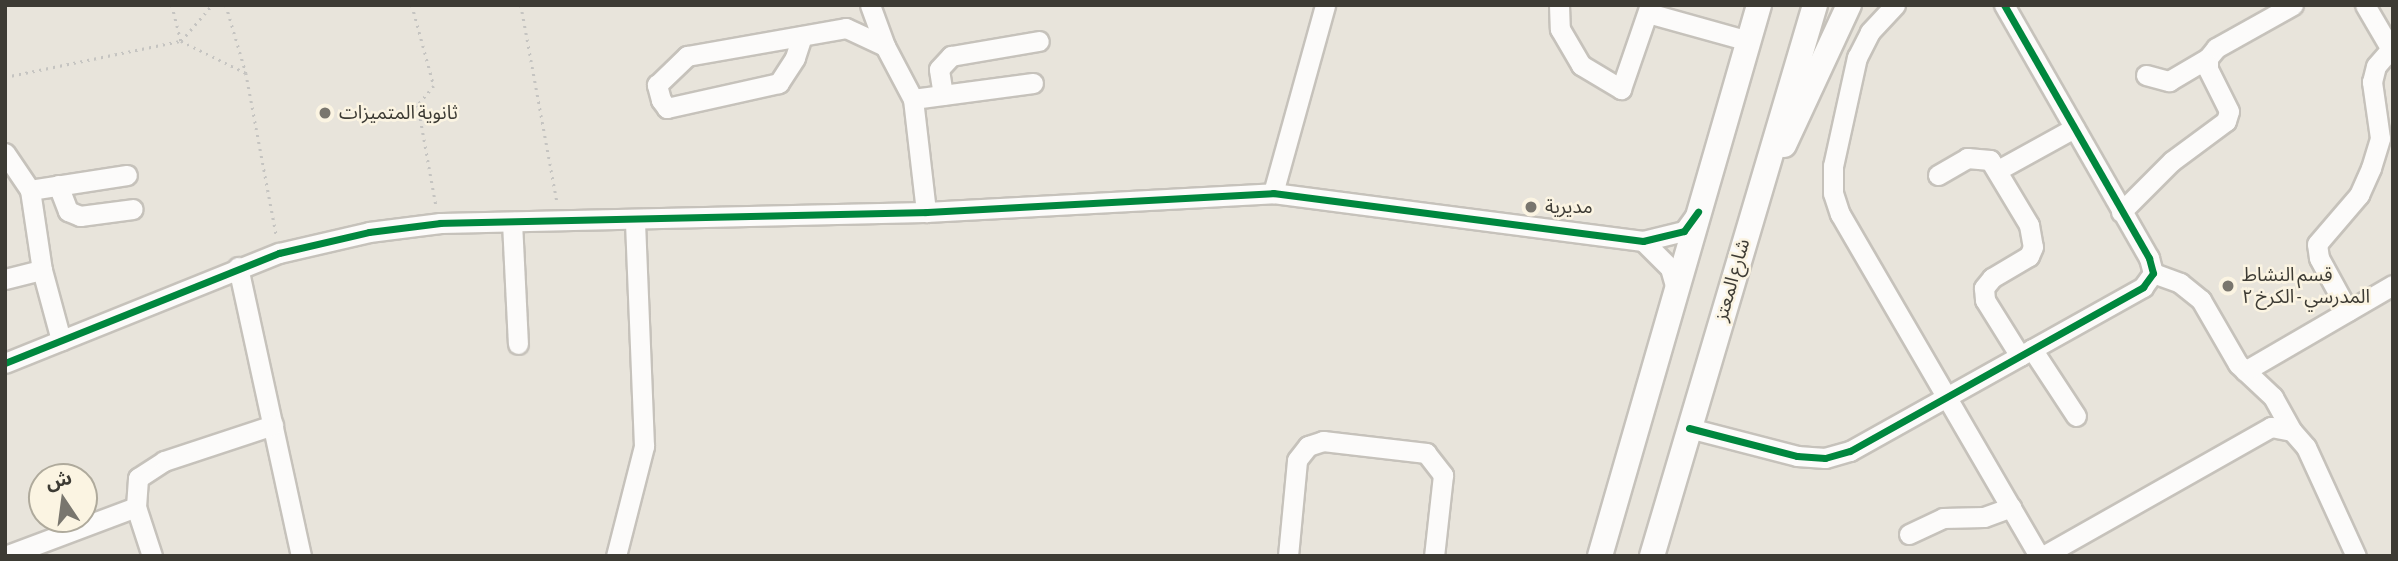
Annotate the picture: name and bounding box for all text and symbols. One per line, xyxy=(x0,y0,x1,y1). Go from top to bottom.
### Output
place label: ثانوية المتميزات xyxy=(339,102,458,124)
marker: ثانوية المتميزات xyxy=(317,105,333,121)
place label: مديرية xyxy=(1545,196,1593,218)
marker: مديرية xyxy=(1523,199,1539,215)
street label: شارع المعتز xyxy=(1709,236,1755,324)
place label: قسم النشاط المدرسي - الكرخ ٢ xyxy=(2242,264,2370,308)
marker: قسم النشاط المدرسي - الكرخ ٢ xyxy=(2220,278,2236,294)
north arrow xyxy=(28,463,98,533)
text: ش xyxy=(44,466,74,493)

